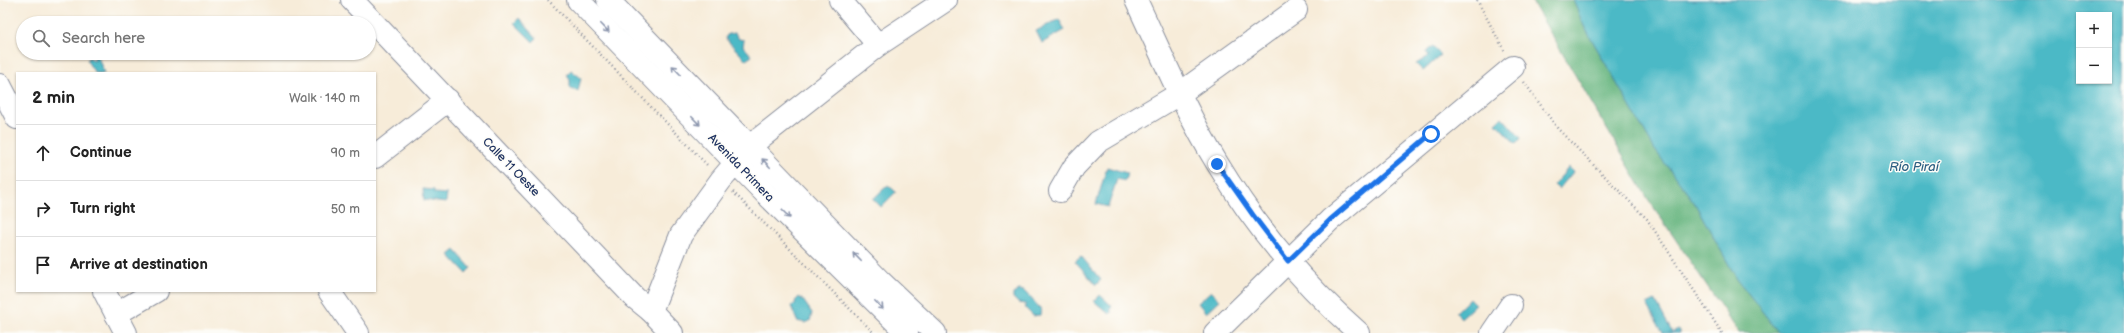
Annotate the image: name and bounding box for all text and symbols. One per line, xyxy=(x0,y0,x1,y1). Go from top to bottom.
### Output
map controls xyxy=(2076,12,2112,84)
button: + xyxy=(2076,12,2112,48)
search box xyxy=(16,16,376,60)
one-way arrow xyxy=(600,23,610,33)
icon: search xyxy=(30,27,52,49)
text: Search here xyxy=(62,29,145,48)
button: − xyxy=(2076,48,2112,84)
one-way arrow xyxy=(671,65,681,75)
text: 2 min xyxy=(32,88,75,108)
text: Walk · 140 m xyxy=(289,90,360,106)
one-way arrow xyxy=(691,116,701,126)
route start xyxy=(1422,125,1440,143)
street label: Avenida Primera xyxy=(705,131,777,205)
street label: Calle 11 Oeste xyxy=(479,134,543,200)
icon: ahead xyxy=(32,142,54,164)
text: Continue xyxy=(70,143,132,162)
text: 90 m xyxy=(331,145,360,161)
route end xyxy=(1208,155,1226,173)
one-way arrow xyxy=(762,158,771,169)
water label: Río Piraí xyxy=(1889,159,1941,175)
icon: right xyxy=(32,198,54,220)
text: Turn right xyxy=(70,199,135,218)
text: 50 m xyxy=(331,201,360,217)
one-way arrow xyxy=(781,209,791,219)
one-way arrow xyxy=(852,252,861,262)
icon: arrive xyxy=(32,254,54,276)
text: Arrive at destination xyxy=(70,255,208,274)
one-way arrow xyxy=(874,300,884,310)

